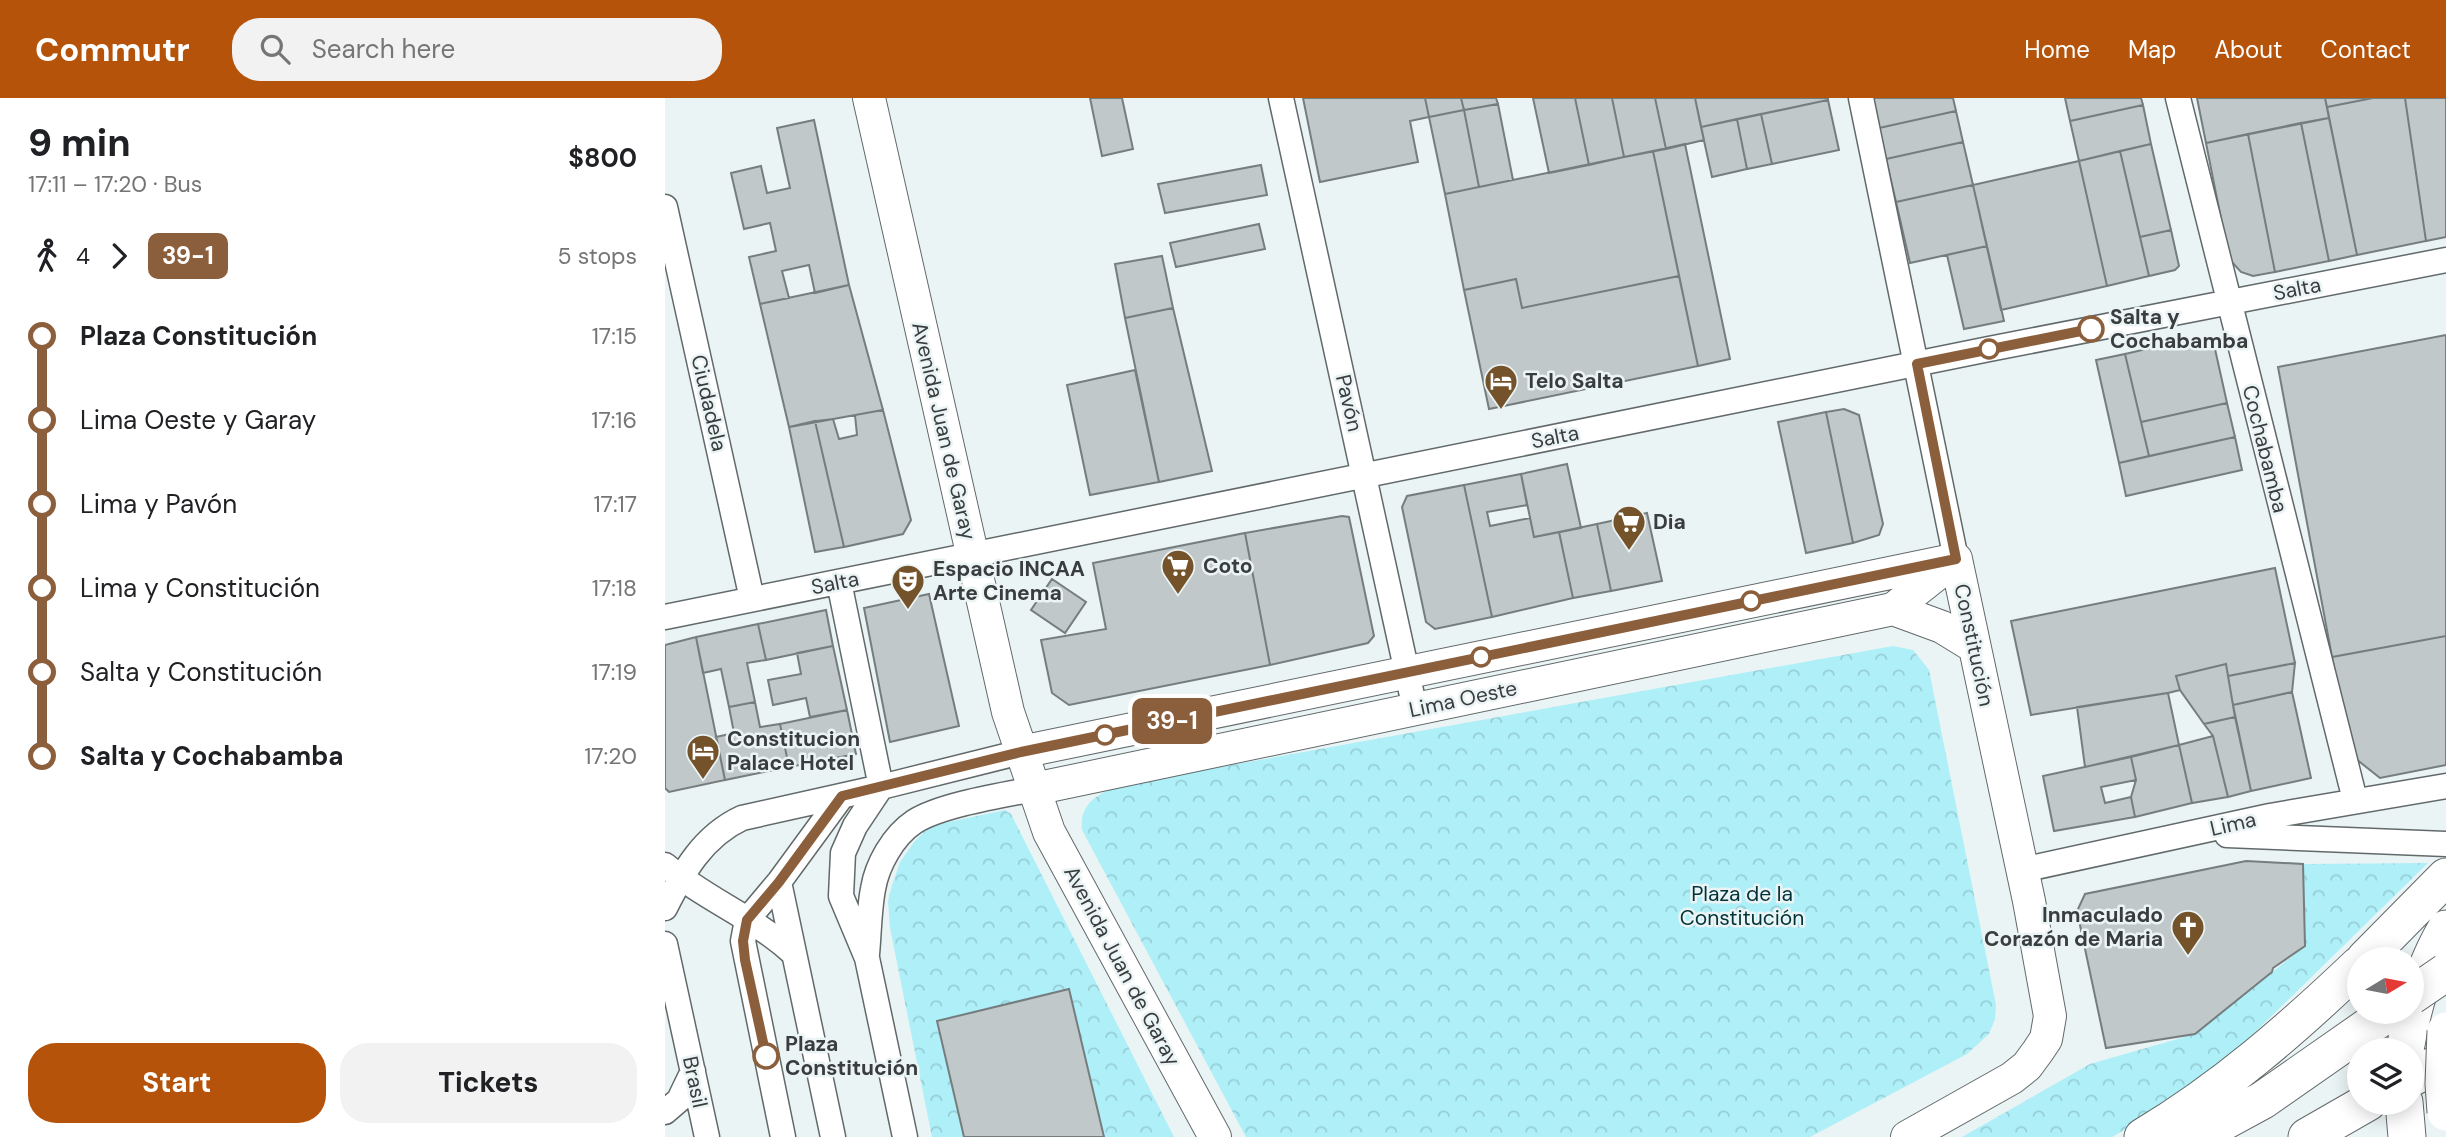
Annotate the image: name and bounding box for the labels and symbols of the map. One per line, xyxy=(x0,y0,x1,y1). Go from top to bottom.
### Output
street label: Salta xyxy=(2271,271,2323,307)
place label: Salta y Cochabamba xyxy=(2110,303,2248,355)
marker: Salta y Cochabamba xyxy=(2078,316,2104,342)
street label: Avenida Juan de Garay xyxy=(905,319,983,543)
unlabelled marker xyxy=(1979,339,1999,359)
street label: Ciudadela xyxy=(684,352,734,454)
hotel icon: Telo Salta xyxy=(1482,362,1520,411)
place label: Telo Salta xyxy=(1525,367,1624,395)
street label: Pavón xyxy=(1329,372,1369,434)
street label: Cochabamba xyxy=(2236,382,2294,516)
street label: Salta xyxy=(1529,419,1581,455)
supermarket icon: Dia xyxy=(1610,503,1648,552)
place label: Dia xyxy=(1653,508,1686,536)
supermarket icon: Coto xyxy=(1159,547,1197,596)
place label: Coto xyxy=(1203,552,1253,580)
place label: Espacio INCAA Arte Cinema xyxy=(933,555,1085,607)
theatre icon: Espacio INCAA Arte Cinema xyxy=(889,562,927,611)
street label: Salta xyxy=(809,565,861,601)
street label: Constitución xyxy=(1947,581,2001,709)
unlabelled marker xyxy=(1741,591,1761,611)
unlabelled marker xyxy=(1471,647,1491,667)
street label: Lima Oeste xyxy=(1406,674,1520,724)
line badge: 39-1 xyxy=(1123,698,1221,744)
place label: Constitucion Palace Hotel xyxy=(727,725,860,777)
unlabelled marker xyxy=(1095,725,1115,745)
hotel icon: Constitucion Palace Hotel xyxy=(684,732,722,781)
street label: Lima xyxy=(2207,805,2259,843)
street label: Avenida Juan de Garay xyxy=(1057,861,1187,1071)
park label: Plaza de la Constitución xyxy=(1680,880,1804,932)
place label: Inmaculado Corazón de Maria xyxy=(1984,901,2163,953)
church icon: Inmaculado Corazón de Maria xyxy=(2169,908,2207,957)
north arrow xyxy=(2347,947,2424,1024)
place label: Plaza Constitución xyxy=(785,1030,918,1082)
marker: Plaza Constitución xyxy=(753,1043,779,1069)
street label: Brasil xyxy=(676,1054,714,1110)

